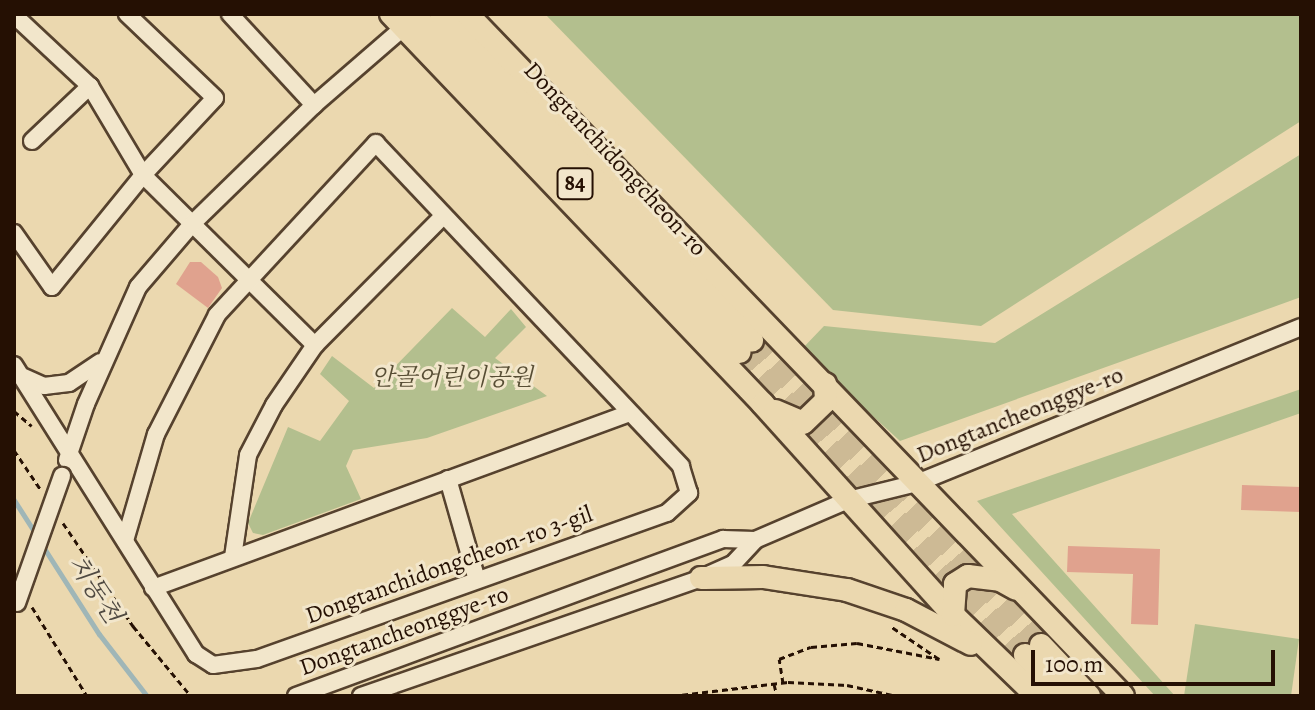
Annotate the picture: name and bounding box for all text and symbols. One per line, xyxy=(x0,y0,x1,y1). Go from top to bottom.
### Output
street label: Dongtanchidongcheon-ro xyxy=(518,56,712,262)
road number: 84 xyxy=(555,166,595,202)
street label: Dongtancheonggye-ro xyxy=(913,360,1127,470)
park label: 안골어린이공원 xyxy=(371,364,533,392)
street label: Dongtanchidongcheon-ro 3-gil xyxy=(302,500,596,630)
water label: 치동천 xyxy=(61,549,129,629)
street label: Dongtancheonggye-ro xyxy=(296,580,512,682)
scale bar xyxy=(1035,634,1279,684)
text: 100 m xyxy=(1045,648,1104,680)

